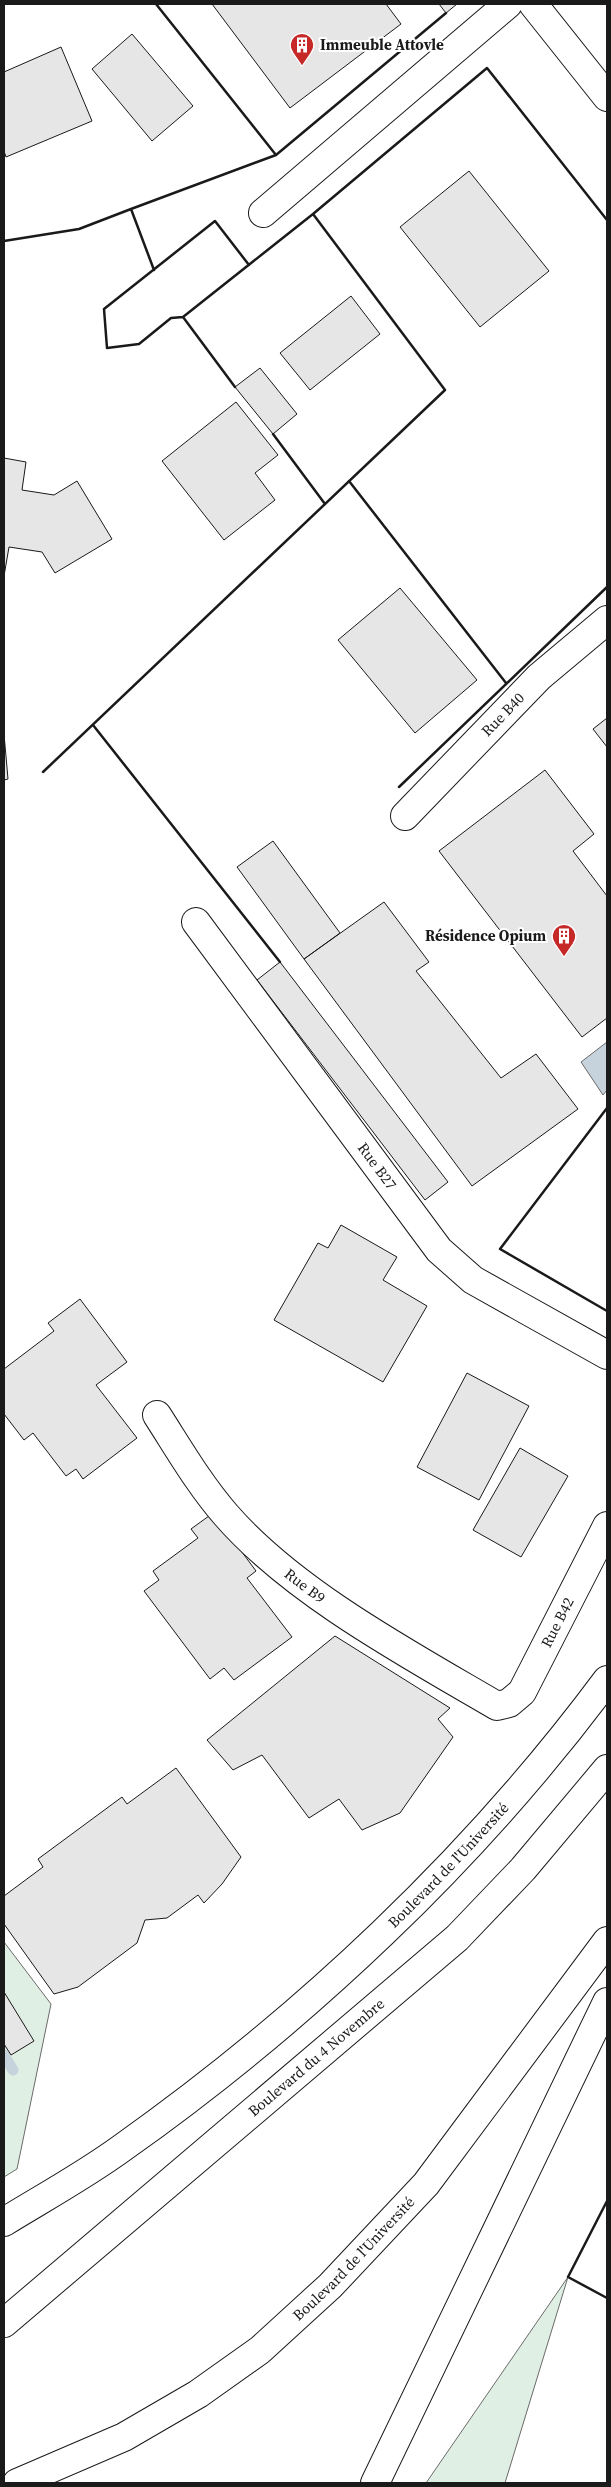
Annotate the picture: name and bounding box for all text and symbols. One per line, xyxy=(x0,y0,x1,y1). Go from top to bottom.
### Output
building icon: Immeuble Attovle xyxy=(289,32,315,66)
place label: Immeuble Attovle xyxy=(320,34,444,55)
street label: Rue B40 xyxy=(476,687,529,741)
building icon: Résidence Opium xyxy=(551,923,577,957)
place label: Résidence Opium xyxy=(425,925,546,946)
street label: Rue B27 xyxy=(353,1138,402,1194)
street label: Rue B9 xyxy=(280,1563,330,1608)
street label: Rue B42 xyxy=(535,1594,579,1651)
street label: Boulevard de l'Université xyxy=(383,1797,513,1932)
street label: Boulevard du 4 Novembre xyxy=(243,1993,389,2121)
street label: Boulevard de l'Université xyxy=(288,2191,419,2325)

